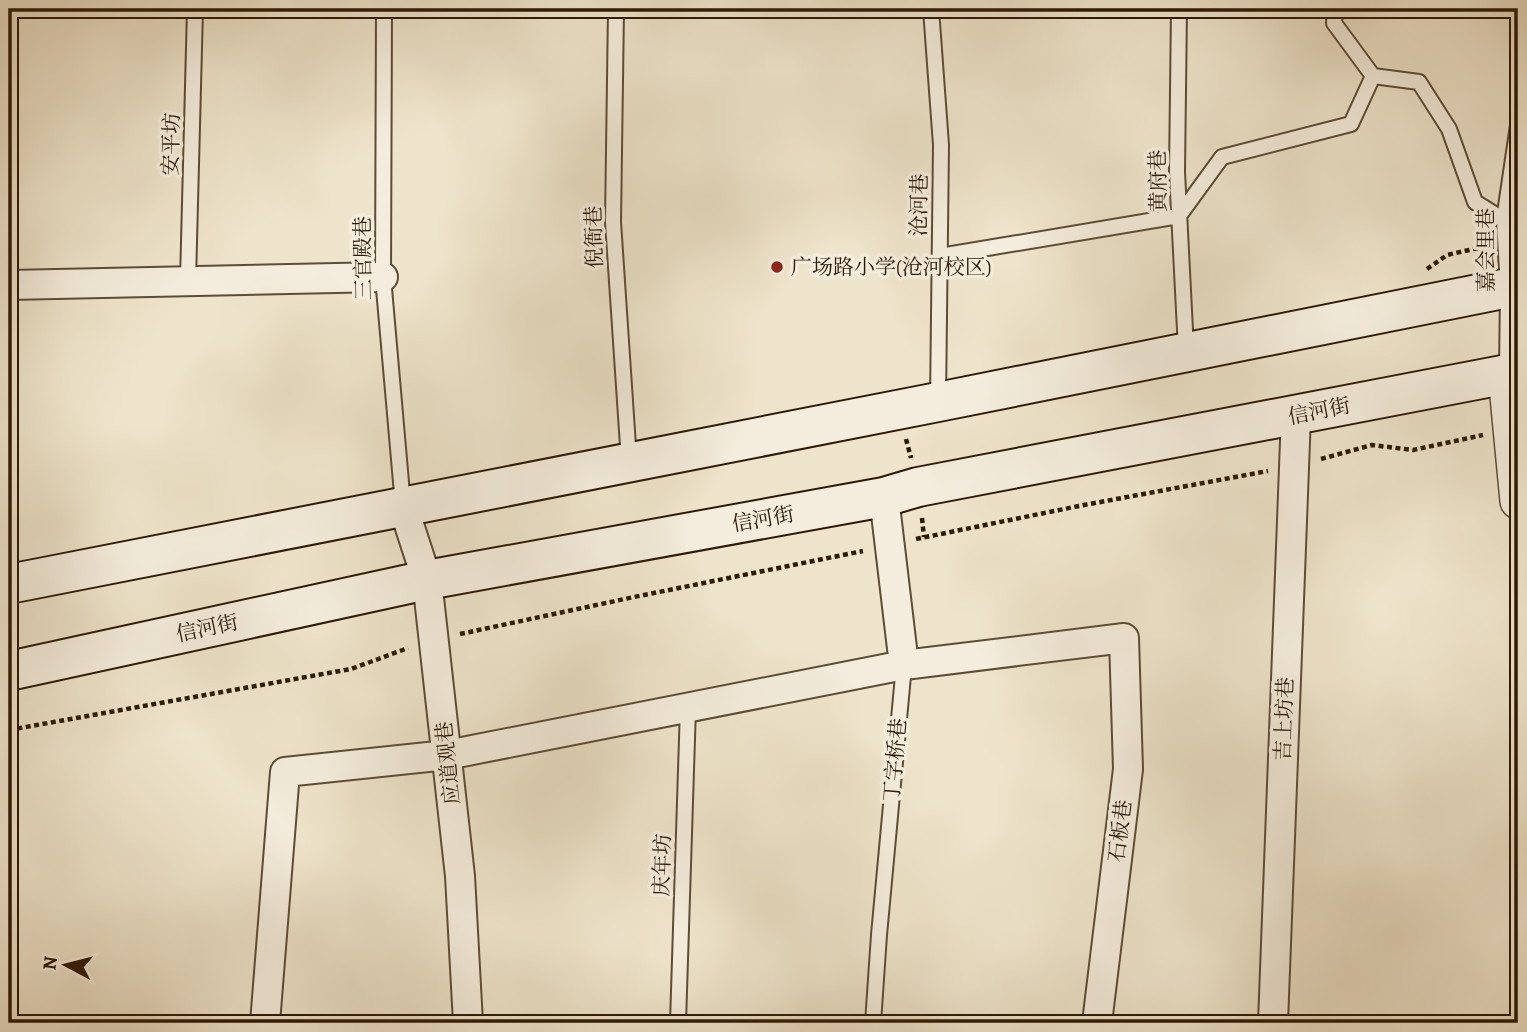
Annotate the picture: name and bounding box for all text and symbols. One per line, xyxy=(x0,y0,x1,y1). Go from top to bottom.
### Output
street label: 安平坊 xyxy=(156,112,186,176)
street label: 黄府巷 xyxy=(1143,149,1173,213)
street label: 沧河巷 xyxy=(904,173,934,237)
street label: 倪衙巷 xyxy=(579,205,609,269)
street label: 嘉会里巷 xyxy=(1472,208,1500,292)
street label: 三官殿巷 xyxy=(348,216,378,300)
place label: 广场路小学(沧河校区) xyxy=(791,253,992,281)
marker: 广场路小学(沧河校区) xyxy=(769,259,785,275)
street label: 信河街 xyxy=(1285,391,1353,431)
street label: 信河街 xyxy=(730,500,796,538)
street label: 信河街 xyxy=(173,608,241,648)
street label: 吉上坊巷 xyxy=(1269,677,1299,761)
street label: 丁字桥巷 xyxy=(877,717,913,803)
street label: 应道观巷 xyxy=(430,720,466,806)
street label: 石板巷 xyxy=(1102,798,1138,864)
street label: 庆年坊 xyxy=(647,833,677,897)
north arrow xyxy=(32,930,102,1000)
text: N xyxy=(36,954,64,972)

